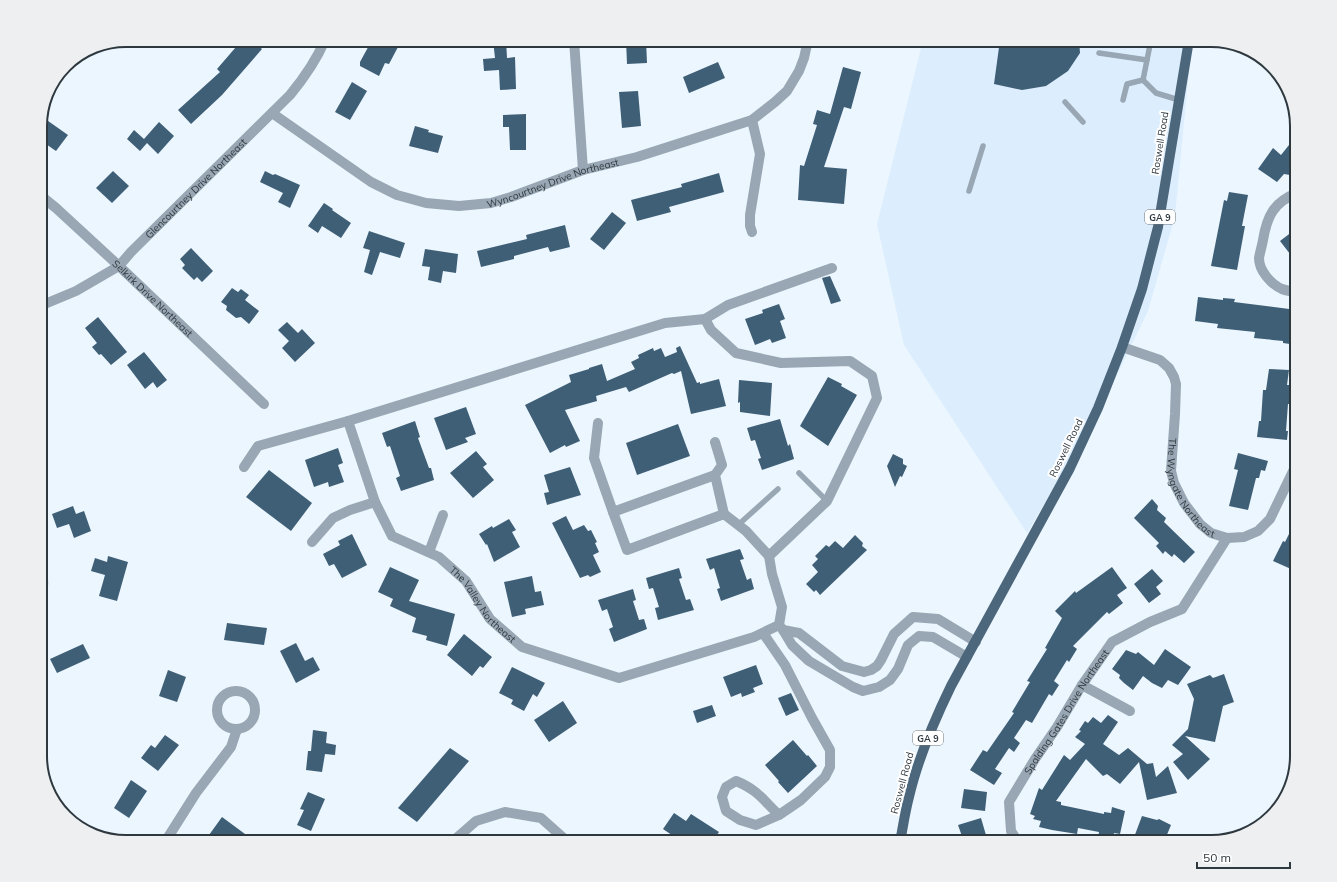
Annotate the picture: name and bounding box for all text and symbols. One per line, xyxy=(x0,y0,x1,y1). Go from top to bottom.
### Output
street label: Roswell Road xyxy=(1149,111,1171,175)
street label: Glencourtney Drive Northeast xyxy=(142,135,249,241)
street label: Wyncourtney Drive Northeast xyxy=(485,155,620,210)
road number: GA 9 xyxy=(1145,210,1175,224)
street label: Selkirk Drive Northeast xyxy=(110,257,196,340)
street label: Roswell Road xyxy=(1046,417,1086,479)
street label: The Wyngate Northeast xyxy=(1164,438,1217,540)
street label: The Valley Northeast xyxy=(447,563,519,646)
street label: Spalding Gates Drive Northeast xyxy=(1021,646,1112,777)
road number: GA 9 xyxy=(913,731,943,745)
street label: Roswell Road xyxy=(888,751,916,815)
scale bar xyxy=(1197,844,1290,870)
text: 50 m xyxy=(1203,850,1231,865)

